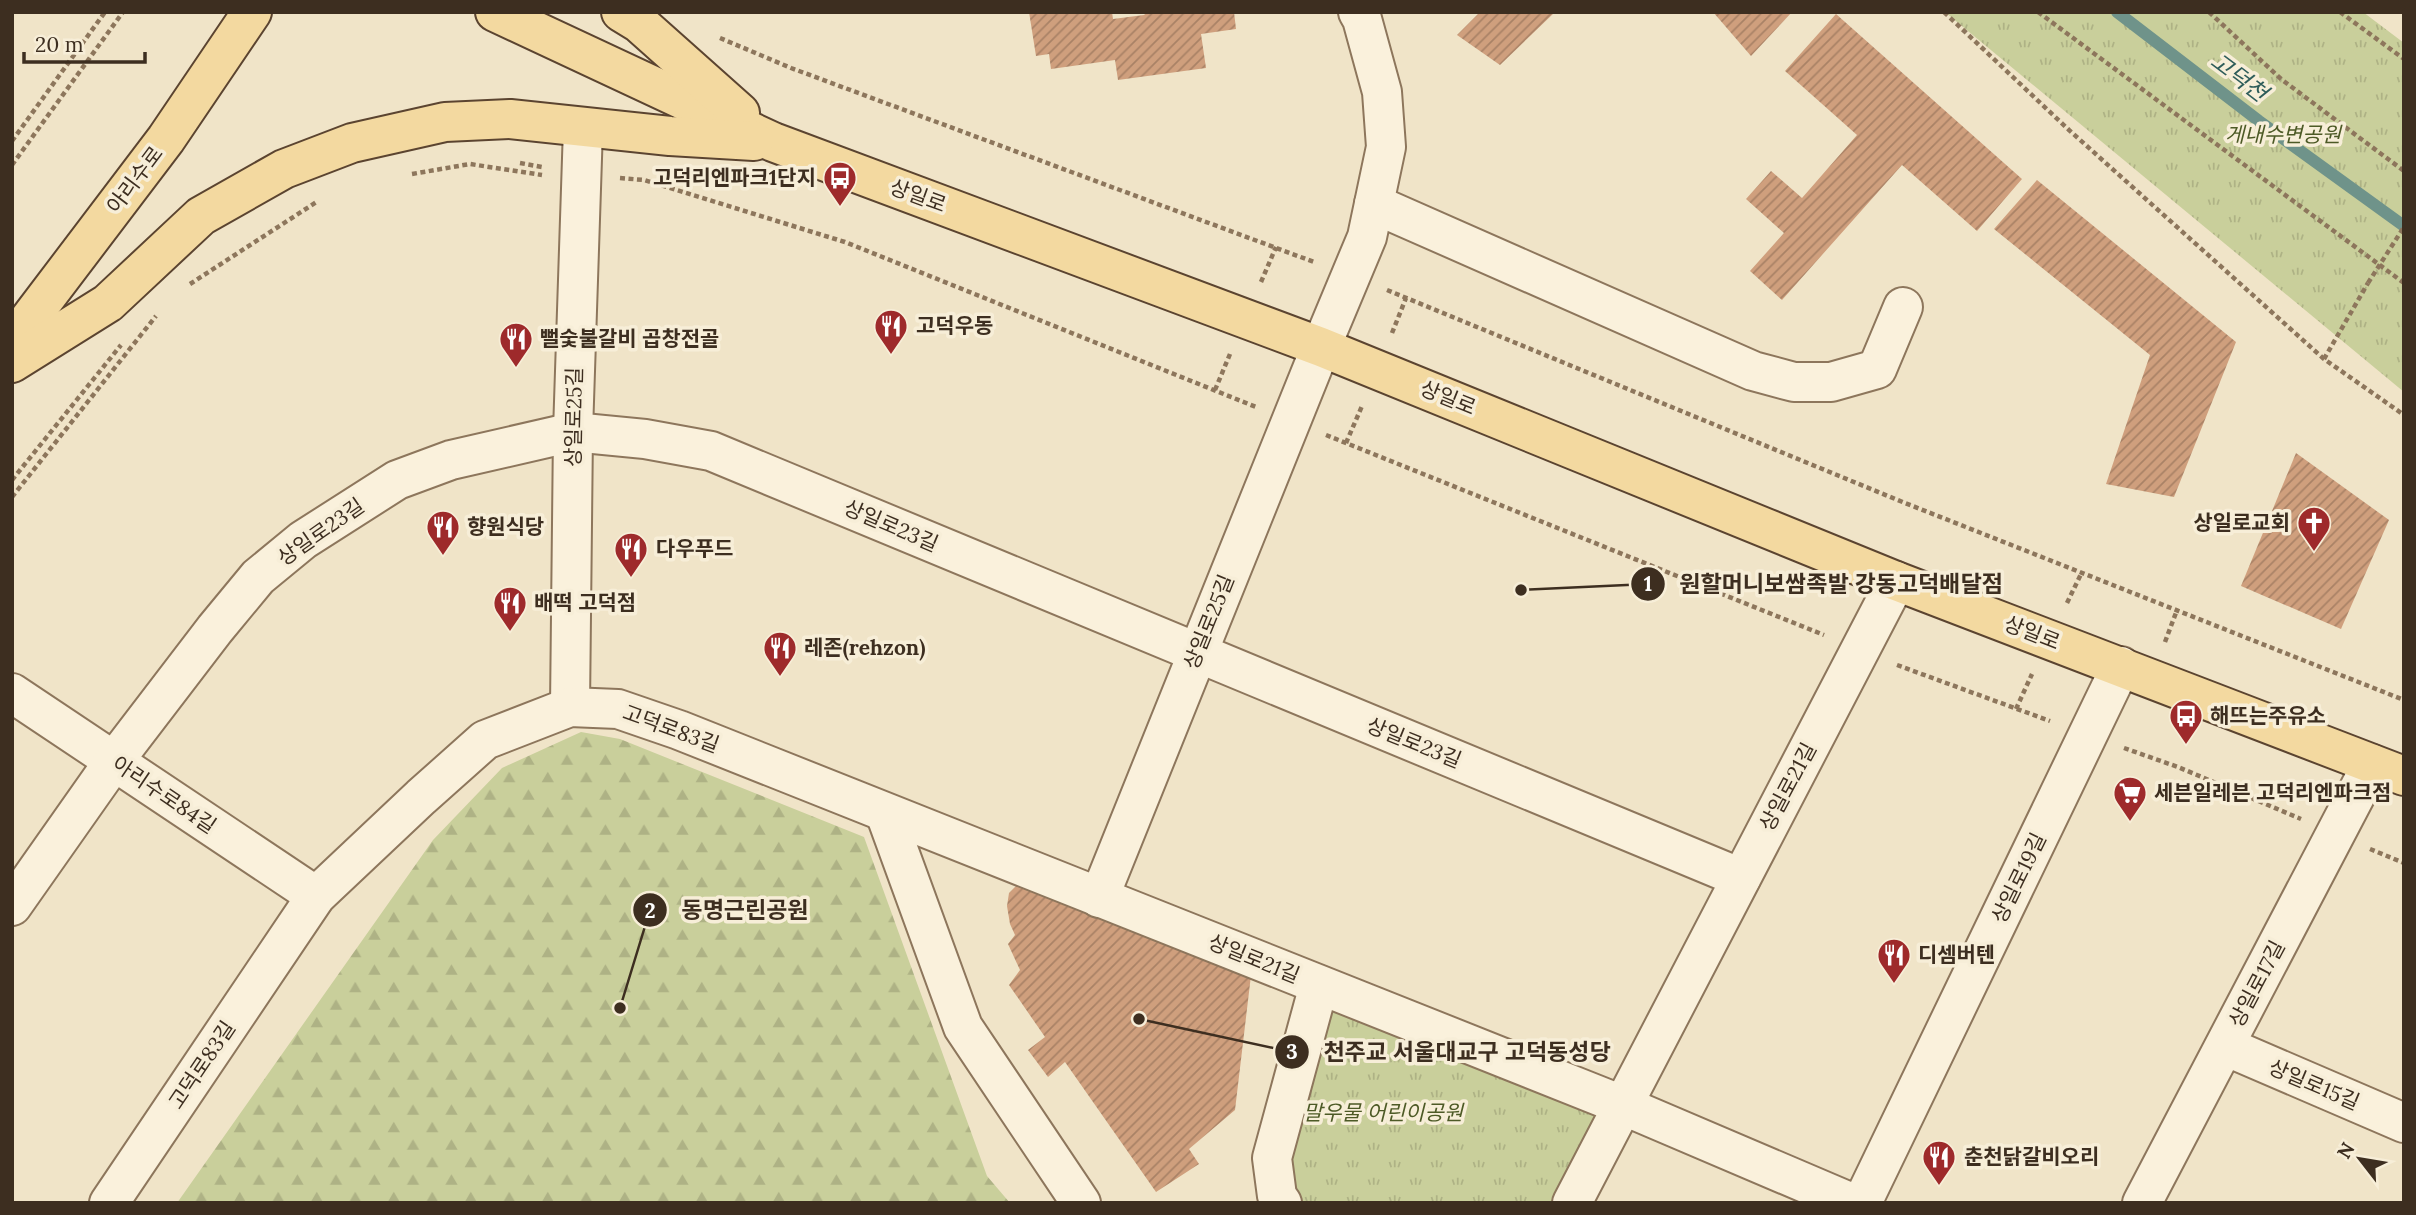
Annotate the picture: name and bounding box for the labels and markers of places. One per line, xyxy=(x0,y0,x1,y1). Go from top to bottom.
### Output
bus stop icon: 고덕리엔파크1단지 xyxy=(821,159,859,208)
place label: 고덕리엔파크1단지 xyxy=(653,164,816,191)
restaurant icon: 고덕우동 xyxy=(872,307,910,356)
place label: 고덕우동 xyxy=(916,312,993,339)
restaurant icon: 뻘숯불갈비 곱창전골 xyxy=(497,320,535,369)
place label: 뻘숯불갈비 곱창전골 xyxy=(540,325,719,352)
church icon: 상일로교회 xyxy=(2295,504,2333,553)
restaurant icon: 향원식당 xyxy=(424,508,462,557)
place label: 상일로교회 xyxy=(2193,509,2290,536)
place label: 향원식당 xyxy=(467,513,544,540)
restaurant icon: 다우푸드 xyxy=(612,530,650,579)
place label: 다우푸드 xyxy=(656,535,733,562)
callout: 원할머니보쌈족발 강동고덕배달점 xyxy=(1631,562,2017,606)
restaurant icon: 배떡 고덕점 xyxy=(491,584,529,633)
place label: 배떡 고덕점 xyxy=(534,589,636,616)
restaurant icon: 레존(rehzon) xyxy=(761,629,799,678)
place label: 레존(rehzon) xyxy=(804,634,925,661)
bus stop icon: 해뜨는주유소 xyxy=(2167,697,2205,746)
place label: 해뜨는주유소 xyxy=(2210,702,2326,729)
supermarket icon: 세븐일레븐 고덕리엔파크점 xyxy=(2111,774,2149,823)
place label: 세븐일레븐 고덕리엔파크점 xyxy=(2154,779,2391,806)
callout: 동명근린공원 xyxy=(633,888,823,932)
restaurant icon: 디셈버텐 xyxy=(1875,936,1913,985)
place label: 디셈버텐 xyxy=(1918,941,1995,968)
callout: 천주교 서울대교구 고덕동성당 xyxy=(1274,1030,1624,1074)
restaurant icon: 춘천닭갈비오리 xyxy=(1920,1138,1958,1187)
place label: 춘천닭갈비오리 xyxy=(1964,1143,2099,1170)

